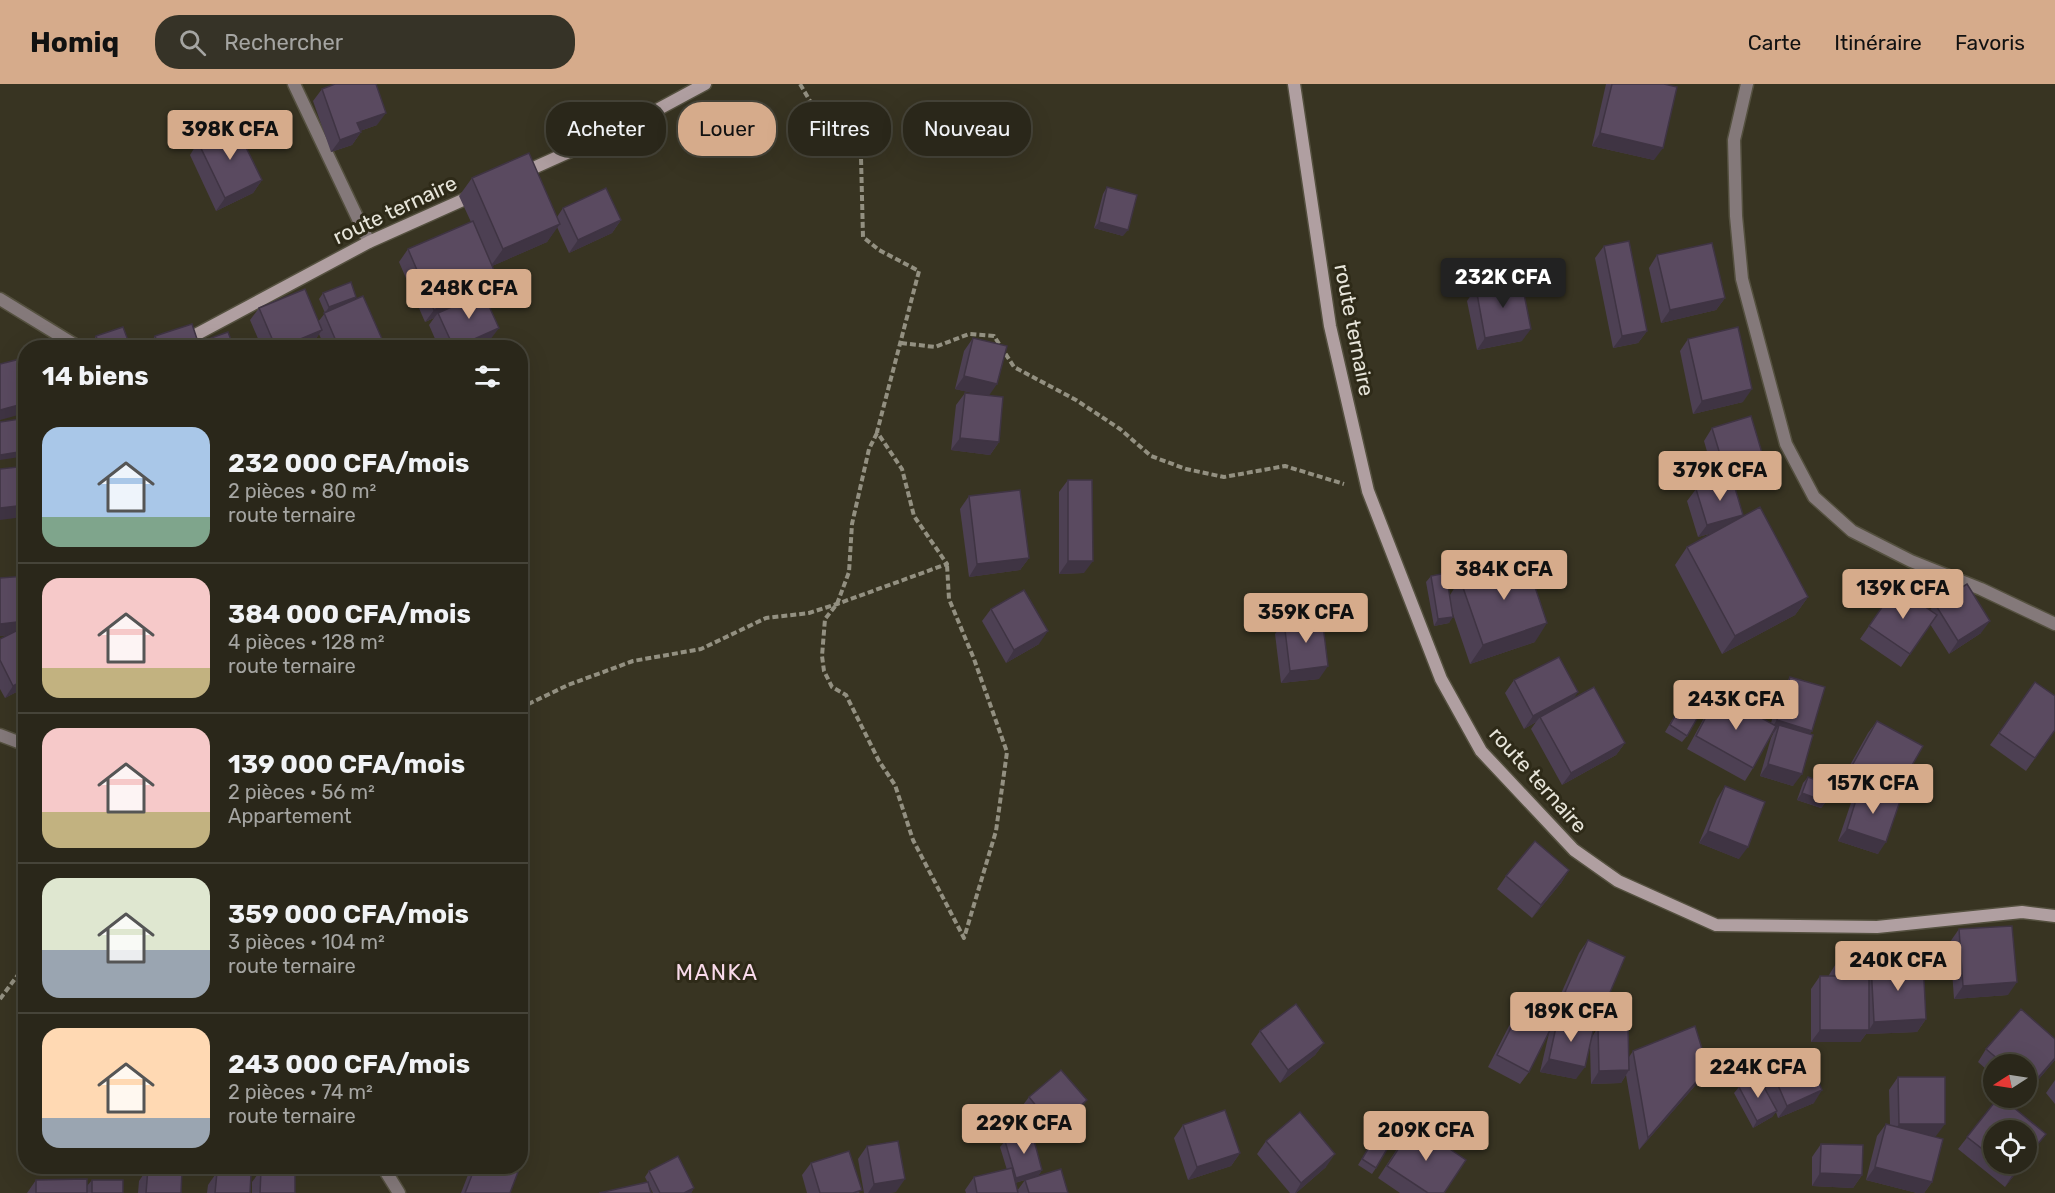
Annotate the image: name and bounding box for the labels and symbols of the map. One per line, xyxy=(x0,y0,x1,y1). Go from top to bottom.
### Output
pin: 398K CFA xyxy=(168,110,292,161)
street label: route ternaire xyxy=(329,170,461,249)
pin: 232K CFA xyxy=(1441,258,1565,309)
street label: route ternaire xyxy=(1329,262,1380,398)
pin: 248K CFA xyxy=(407,269,531,320)
pin: 379K CFA xyxy=(1658,451,1782,502)
pin: 384K CFA xyxy=(1442,550,1566,601)
pin: 139K CFA xyxy=(1841,569,1965,620)
pin: 359K CFA xyxy=(1244,593,1368,644)
pin: 243K CFA xyxy=(1674,680,1798,731)
street label: route ternaire xyxy=(1484,721,1593,838)
pin: 157K CFA xyxy=(1811,764,1935,815)
pin: 240K CFA xyxy=(1836,941,1960,992)
district label: MANKA xyxy=(676,959,758,986)
pin: 189K CFA xyxy=(1509,992,1633,1043)
pin: 224K CFA xyxy=(1696,1048,1820,1099)
north arrow xyxy=(1983,1054,2037,1108)
pin: 229K CFA xyxy=(962,1104,1086,1155)
pin: 209K CFA xyxy=(1364,1111,1488,1162)

